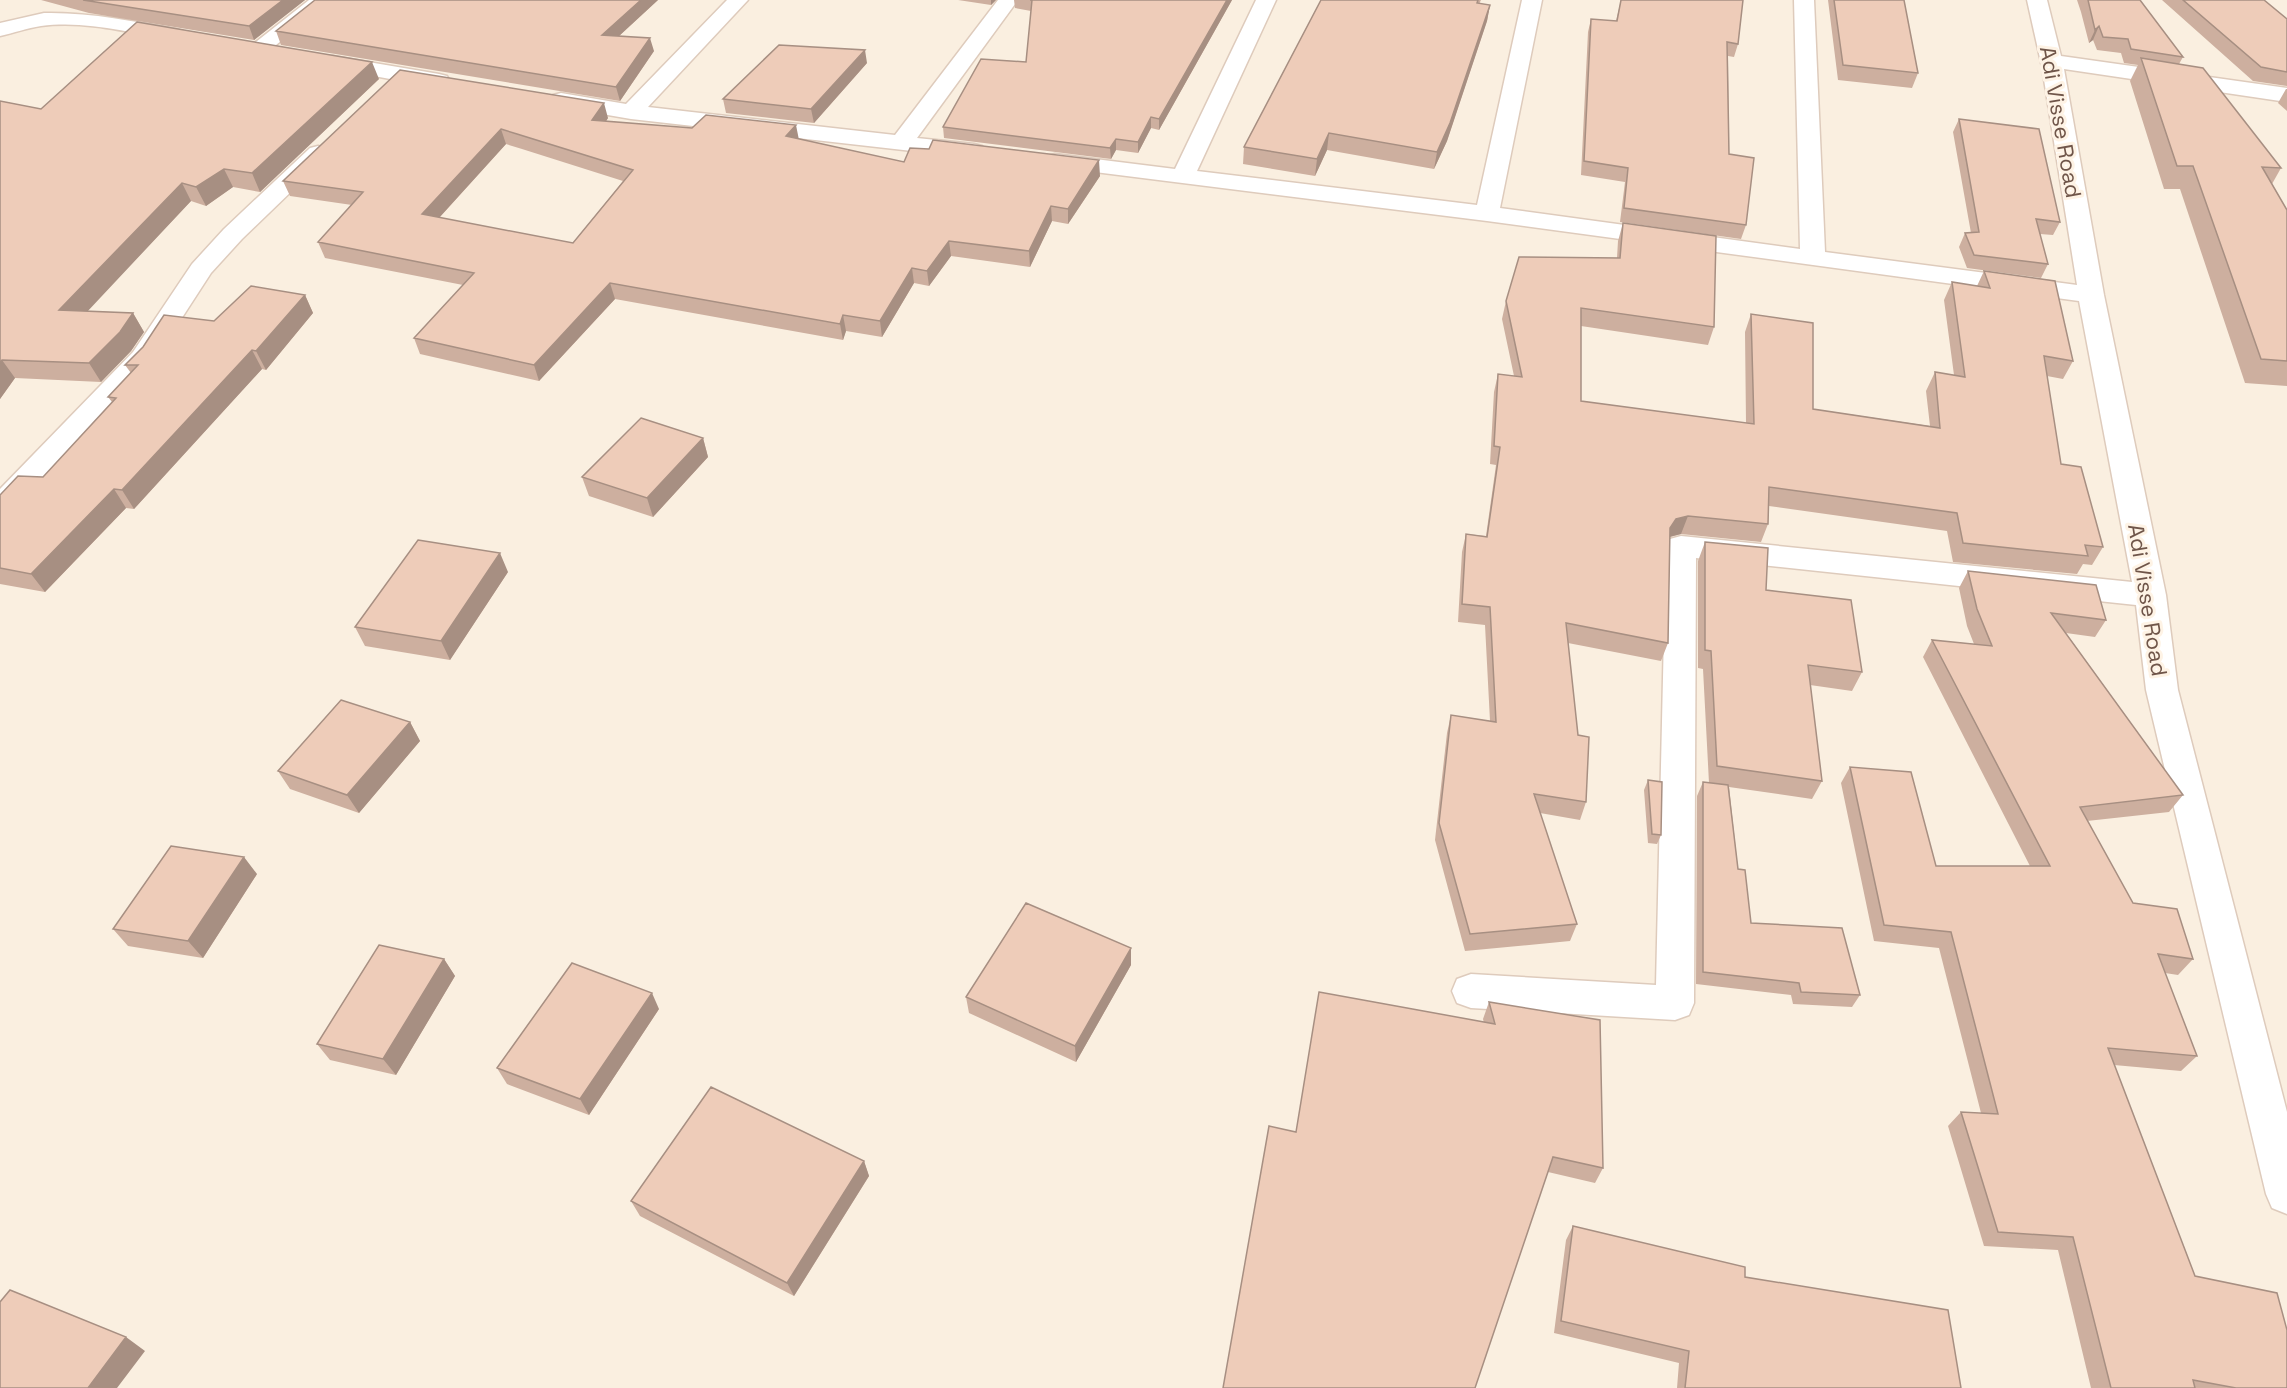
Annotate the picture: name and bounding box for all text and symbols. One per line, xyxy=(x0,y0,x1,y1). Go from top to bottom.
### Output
street label: Adi Visse Road xyxy=(2034,44,2088,200)
street label: Adi Visse Road xyxy=(2122,522,2174,678)

